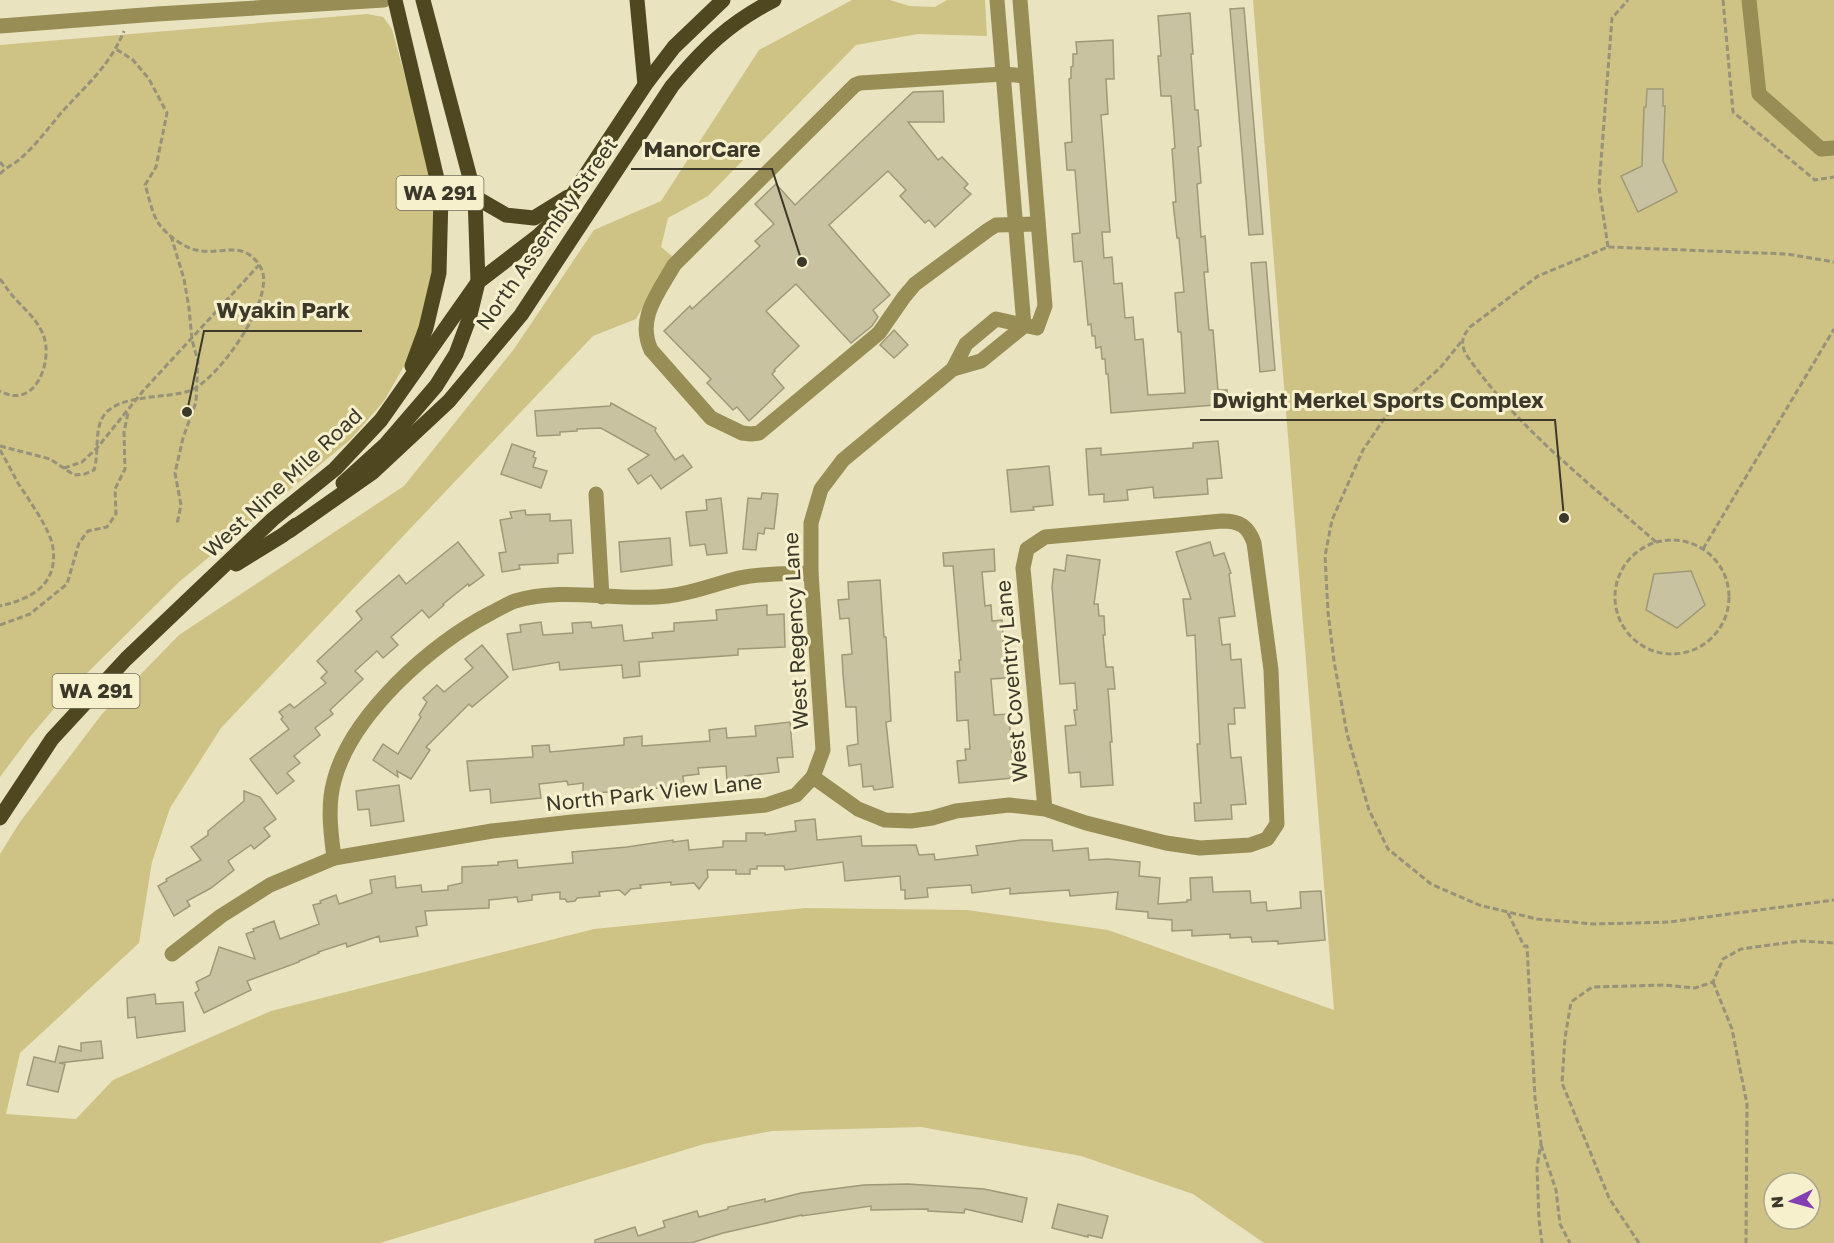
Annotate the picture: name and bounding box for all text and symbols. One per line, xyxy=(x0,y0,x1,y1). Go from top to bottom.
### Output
callout: ManorCare xyxy=(631,129,772,169)
street label: North Assembly Street xyxy=(470,132,623,335)
text: ManorCare xyxy=(643,135,761,162)
road number: WA 291 xyxy=(396,176,484,210)
callout: Wyakin Park xyxy=(204,291,362,331)
text: Wyakin Park xyxy=(216,296,350,323)
callout: Dwight Merkel Sports Complex xyxy=(1200,380,1555,420)
text: Dwight Merkel Sports Complex xyxy=(1212,386,1544,413)
street label: West Nine Mile Road xyxy=(198,402,367,562)
street label: West Regency Lane xyxy=(777,532,813,730)
street label: West Coventry Lane xyxy=(989,579,1033,783)
road number: WA 291 xyxy=(52,674,140,708)
street label: North Park View Lane xyxy=(544,768,763,816)
north arrow xyxy=(1762,1171,1822,1231)
text: N xyxy=(1767,1195,1788,1209)

